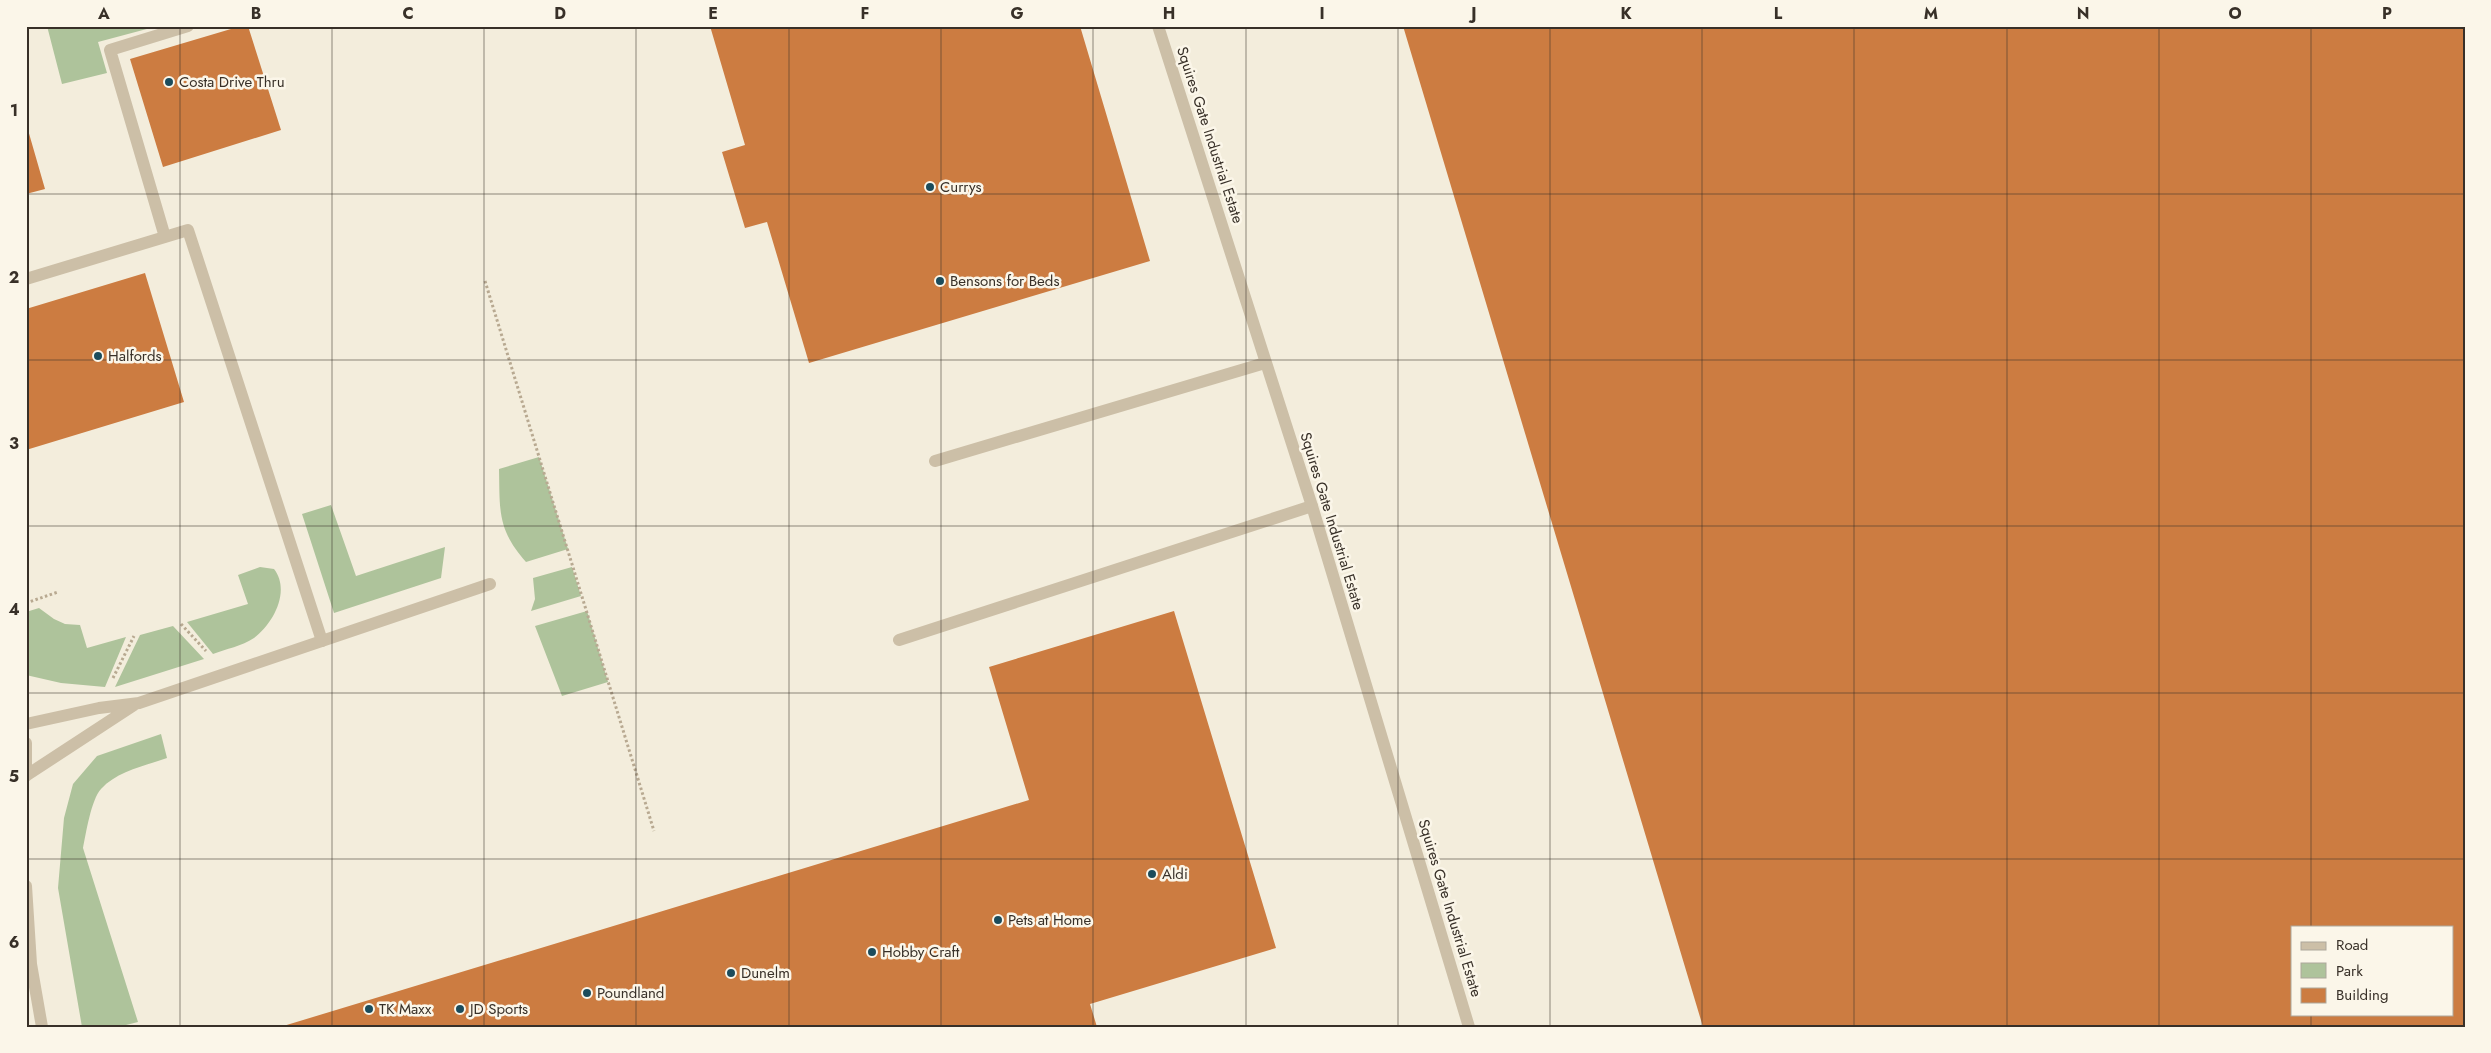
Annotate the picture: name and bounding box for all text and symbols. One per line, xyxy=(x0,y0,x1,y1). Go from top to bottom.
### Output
text: A xyxy=(97,2,110,25)
text: B xyxy=(251,2,261,25)
text: C xyxy=(402,2,414,25)
text: D xyxy=(554,2,566,25)
text: E xyxy=(708,2,718,25)
text: F xyxy=(861,2,869,25)
text: G xyxy=(1010,2,1024,25)
text: H xyxy=(1163,2,1175,25)
text: I xyxy=(1319,2,1325,25)
text: J xyxy=(1468,2,1477,25)
text: K xyxy=(1620,2,1632,25)
text: L xyxy=(1774,2,1783,25)
text: M xyxy=(1924,2,1938,25)
text: N xyxy=(2077,2,2089,25)
text: O xyxy=(2228,2,2242,25)
text: P xyxy=(2382,2,2392,25)
street label: Squires Gate Industrial Estate xyxy=(1171,44,1249,226)
place label: Costa Drive Thru xyxy=(179,71,285,93)
marker: Costa Drive Thru xyxy=(163,76,175,88)
text: 1 xyxy=(10,99,18,122)
place label: Currys xyxy=(940,176,982,198)
marker: Currys xyxy=(924,181,936,193)
text: 2 xyxy=(9,266,19,289)
place label: Bensons for Beds xyxy=(950,270,1059,292)
marker: Bensons for Beds xyxy=(934,275,946,287)
place label: Halfords xyxy=(108,345,162,367)
marker: Halfords xyxy=(92,350,104,362)
street label: Squires Gate Industrial Estate xyxy=(1294,429,1370,613)
text: 3 xyxy=(9,432,19,455)
text: 4 xyxy=(8,598,20,621)
text: 5 xyxy=(9,765,19,788)
street label: Squires Gate Industrial Estate xyxy=(1412,816,1488,1000)
place label: Aldi xyxy=(1162,863,1188,885)
marker: Aldi xyxy=(1146,868,1158,880)
place label: Pets at Home xyxy=(1008,909,1092,931)
marker: Pets at Home xyxy=(992,914,1004,926)
legend xyxy=(2291,926,2454,1016)
text: 6 xyxy=(9,931,19,954)
text: Road xyxy=(2336,934,2368,956)
place label: Hobby Craft xyxy=(882,941,960,963)
marker: Hobby Craft xyxy=(866,946,878,958)
text: Park xyxy=(2336,960,2363,982)
place label: Dunelm xyxy=(741,962,790,984)
marker: Dunelm xyxy=(725,967,737,979)
place label: Poundland xyxy=(597,982,664,1004)
text: Building xyxy=(2336,984,2388,1006)
marker: Poundland xyxy=(581,987,593,999)
place label: TK Maxx xyxy=(379,998,432,1020)
place label: JD Sports xyxy=(468,998,528,1020)
marker: TK Maxx xyxy=(363,1003,375,1015)
marker: JD Sports xyxy=(454,1003,466,1015)

